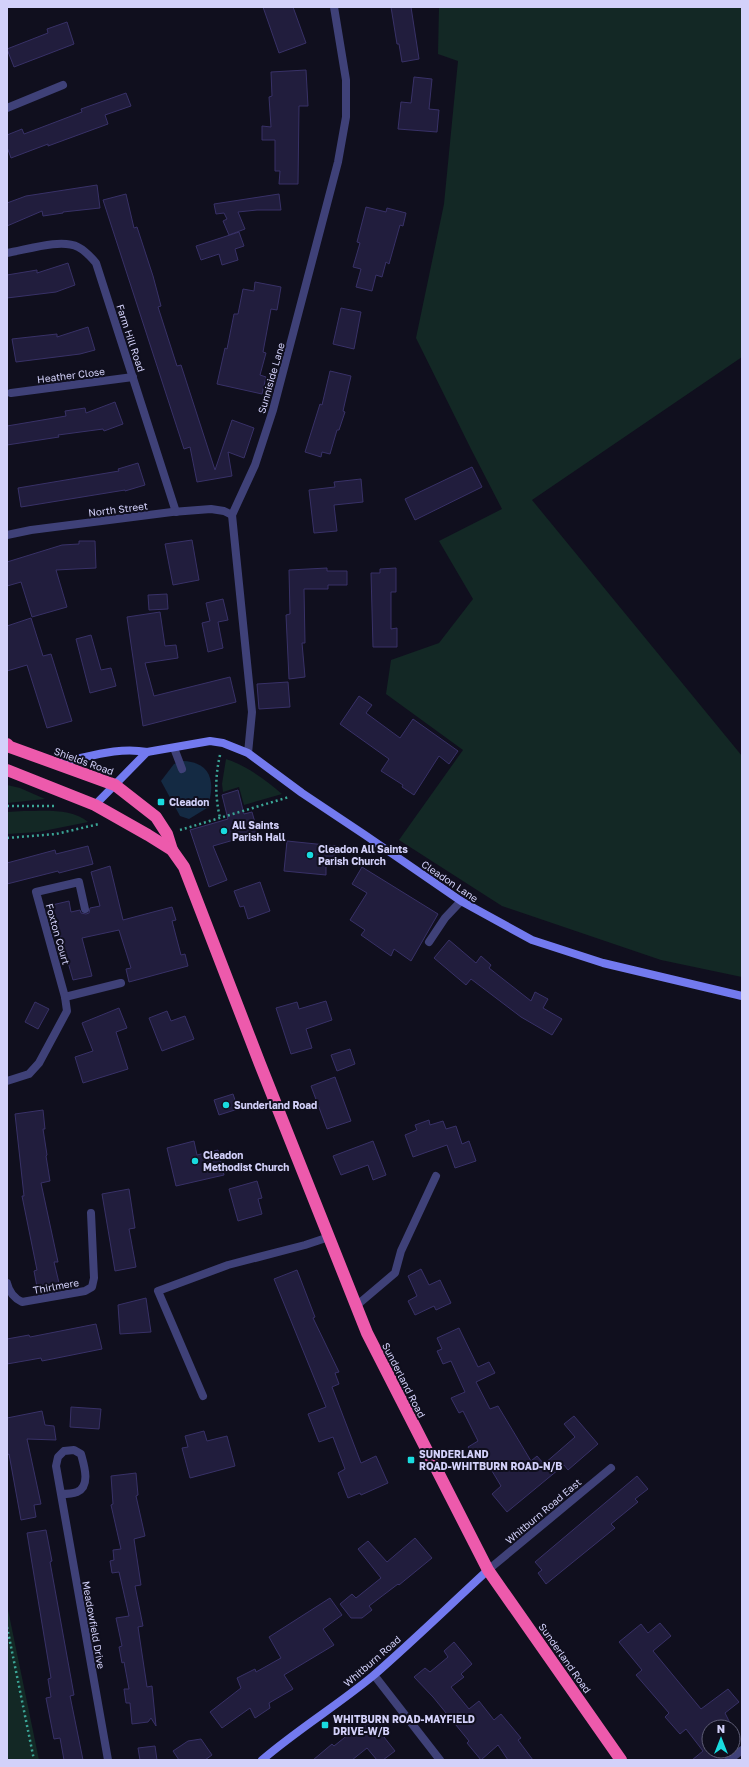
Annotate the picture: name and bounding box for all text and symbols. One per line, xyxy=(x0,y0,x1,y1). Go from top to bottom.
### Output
street label: Farm Hill Road xyxy=(114,303,148,373)
street label: Sunniside Lane xyxy=(255,341,287,415)
street label: Heather Close xyxy=(36,365,106,385)
street label: North Street xyxy=(88,499,148,519)
street label: Shields Road xyxy=(53,745,115,777)
place label: Cleadon xyxy=(169,796,209,808)
marker: Cleadon xyxy=(156,797,166,807)
place label: All Saints Parish Hall xyxy=(232,819,286,843)
marker: All Saints Parish Hall xyxy=(219,826,229,836)
place label: Cleadon All Saints Parish Church xyxy=(318,843,408,867)
marker: Cleadon All Saints Parish Church xyxy=(305,850,315,860)
street label: Cleadon Lane xyxy=(419,858,481,904)
street label: Foxton Court xyxy=(44,902,72,966)
place label: Sunderland Road xyxy=(234,1099,317,1111)
marker: Sunderland Road xyxy=(221,1100,231,1110)
place label: Cleadon Methodist Church xyxy=(203,1149,289,1173)
marker: Cleadon Methodist Church xyxy=(190,1156,200,1166)
street label: Thirlmere xyxy=(32,1276,80,1296)
street label: Sunderland Road xyxy=(380,1340,428,1420)
place label: SUNDERLAND ROAD-WHITBURN ROAD-N/B xyxy=(419,1448,562,1472)
marker: SUNDERLAND ROAD-WHITBURN ROAD-N/B xyxy=(406,1455,416,1465)
street label: Whitburn Road East xyxy=(503,1476,583,1546)
street label: Meadowfield Drive xyxy=(80,1580,108,1670)
street label: Sunderland Road xyxy=(536,1621,594,1695)
street label: Whitburn Road xyxy=(341,1633,403,1689)
place label: WHITBURN ROAD-MAYFIELD DRIVE-W/B xyxy=(333,1713,475,1737)
north arrow xyxy=(701,1719,741,1759)
marker: WHITBURN ROAD-MAYFIELD DRIVE-W/B xyxy=(320,1720,330,1730)
text: N xyxy=(717,1722,725,1735)

